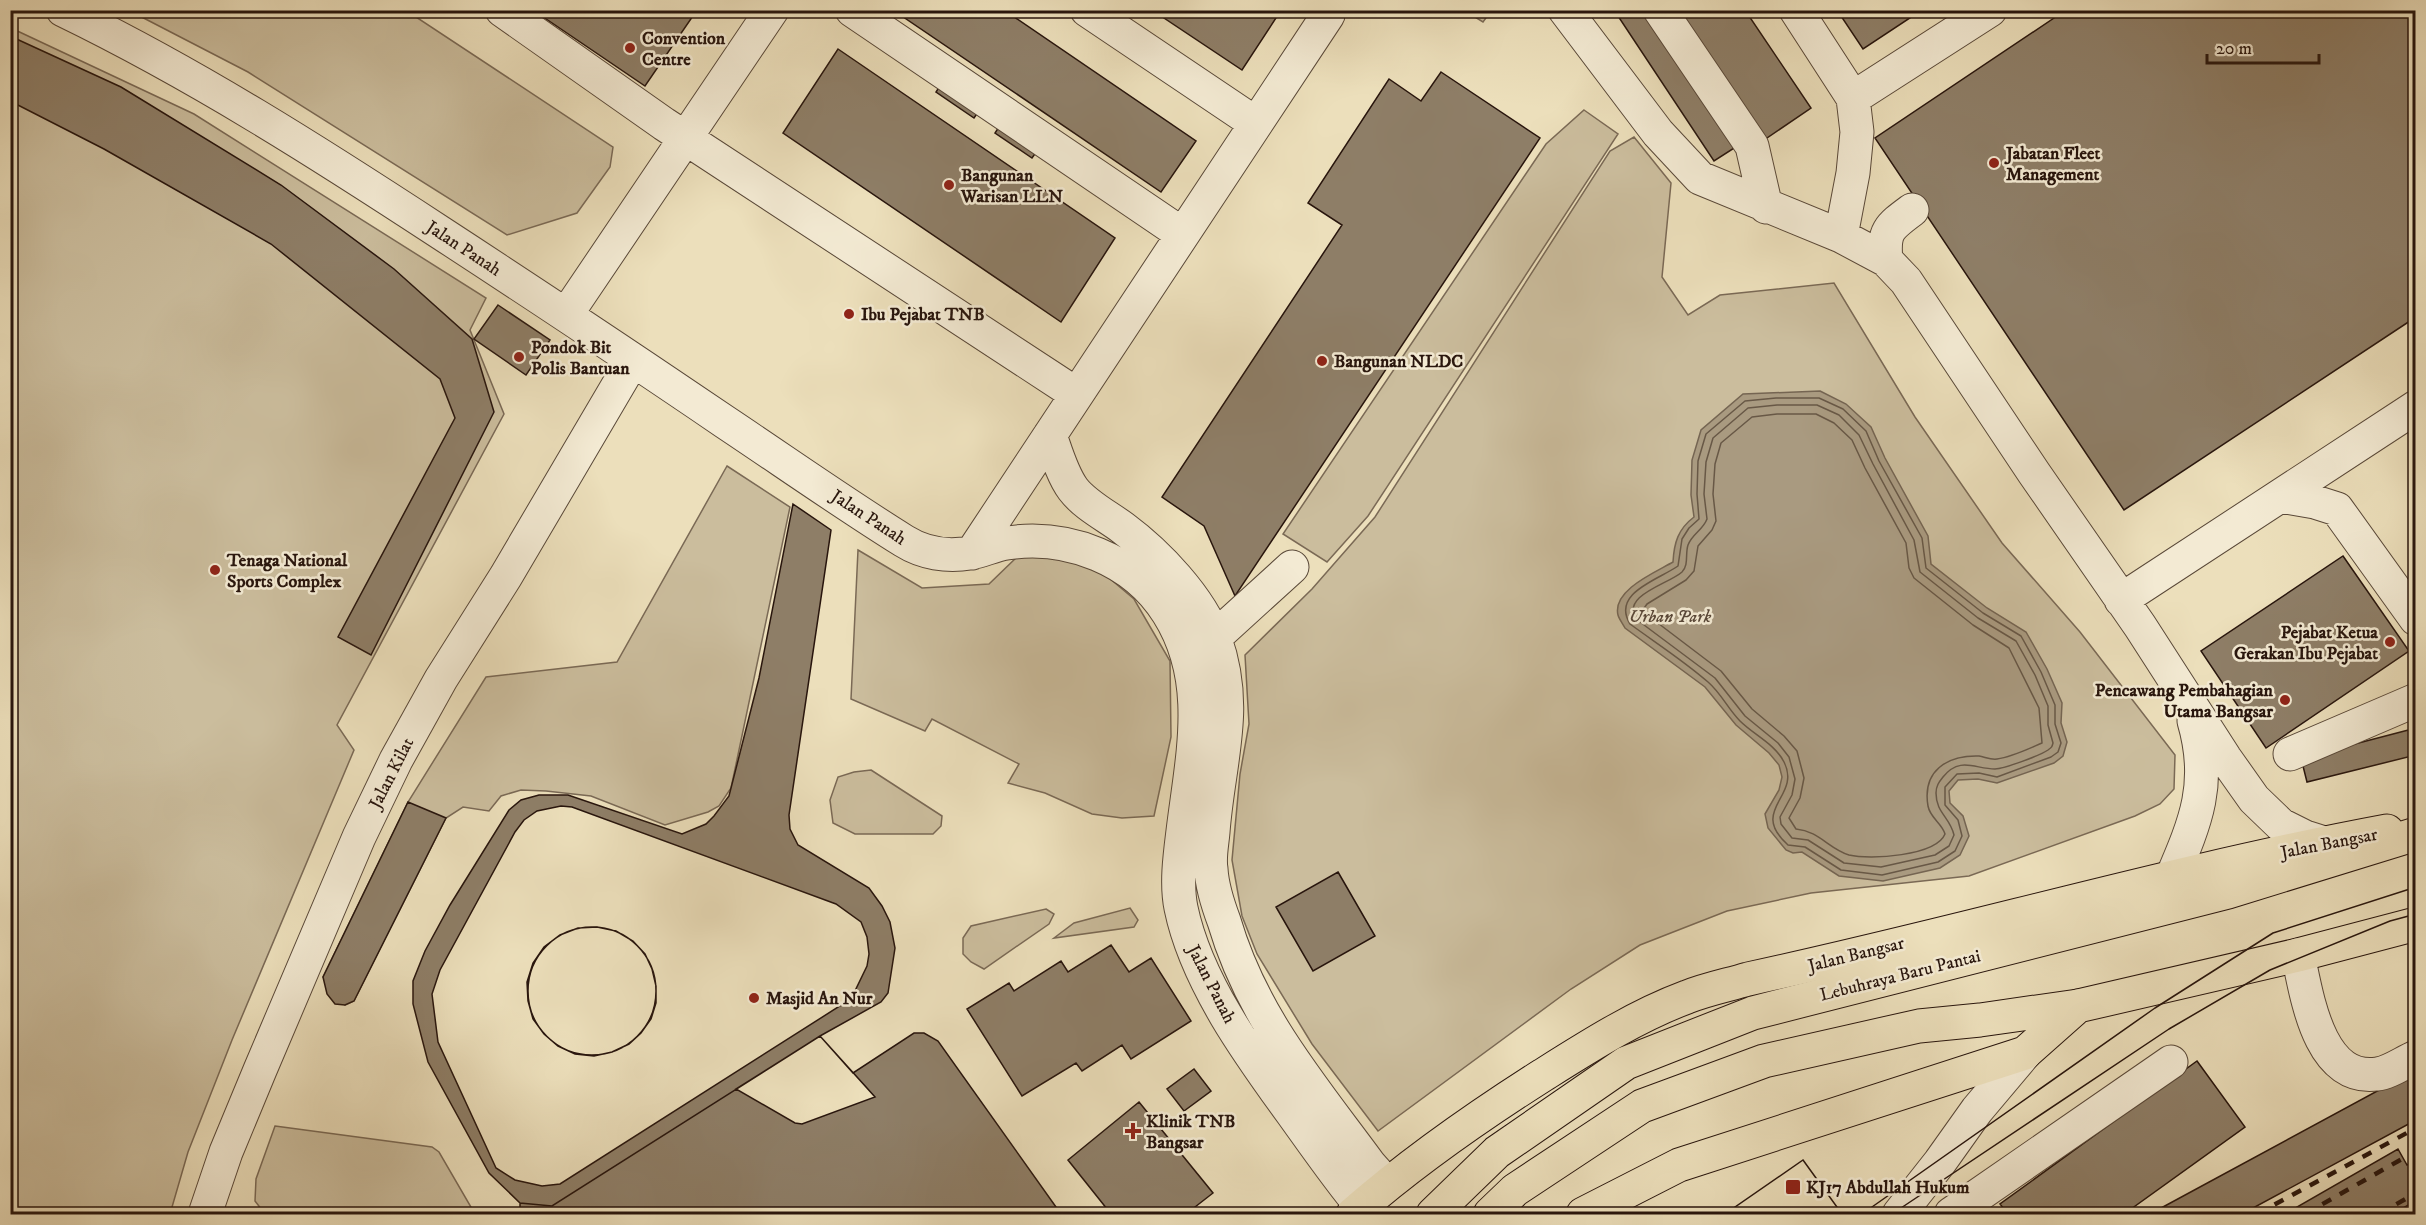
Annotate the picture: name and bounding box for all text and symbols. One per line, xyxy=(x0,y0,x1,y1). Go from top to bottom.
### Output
scale bar xyxy=(2207,27,2320,65)
place label: Convention Centre xyxy=(642,28,726,71)
text: 20 m xyxy=(2216,38,2252,60)
marker: Convention Centre xyxy=(623,41,637,55)
place label: Jabatan Fleet Management xyxy=(2004,143,2100,186)
marker: Jabatan Fleet Management xyxy=(1987,156,2001,170)
place label: Bangunan Warisan LLN xyxy=(960,165,1063,208)
marker: Bangunan Warisan LLN xyxy=(942,178,956,192)
street label: Jalan Panah xyxy=(420,215,506,282)
place label: Ibu Pejabat TNB xyxy=(861,304,985,326)
marker: Ibu Pejabat TNB xyxy=(842,307,856,321)
place label: Pondok Bit Polis Bantuan xyxy=(531,337,630,380)
marker: Pondok Bit Polis Bantuan xyxy=(512,350,526,364)
place label: Bangunan NLDC xyxy=(1334,351,1463,373)
marker: Bangunan NLDC xyxy=(1315,354,1329,368)
street label: Jalan Panah xyxy=(825,484,911,551)
place label: Tenaga National Sports Complex xyxy=(226,550,348,593)
marker: Tenaga National Sports Complex xyxy=(208,563,222,577)
park label: Urban Park xyxy=(1629,606,1712,628)
place label: Pejabat Ketua Gerakan Ibu Pejabat xyxy=(2234,622,2378,665)
marker: Pejabat Ketua Gerakan Ibu Pejabat xyxy=(2383,635,2397,649)
place label: Pencawang Pembahagian Utama Bangsar xyxy=(2095,680,2274,723)
marker: Pencawang Pembahagian Utama Bangsar xyxy=(2278,693,2292,707)
street label: Jalan Kilat xyxy=(364,734,419,814)
street label: Jalan Bangsar xyxy=(2277,824,2380,865)
street label: Jalan Bangsar xyxy=(1804,932,1907,978)
street label: Jalan Panah xyxy=(1181,940,1241,1028)
street label: Lebuhraya Baru Pantai xyxy=(1818,945,1983,1007)
place label: Masjid An Nur xyxy=(766,988,873,1010)
marker: Masjid An Nur xyxy=(747,991,761,1005)
place label: Klinik TNB Bangsar xyxy=(1146,1111,1235,1154)
marker: Klinik TNB Bangsar xyxy=(1124,1122,1142,1140)
place label: KJ17 Abdullah Hukum xyxy=(1806,1177,1970,1199)
marker: KJ17 Abdullah Hukum xyxy=(1784,1178,1802,1196)

